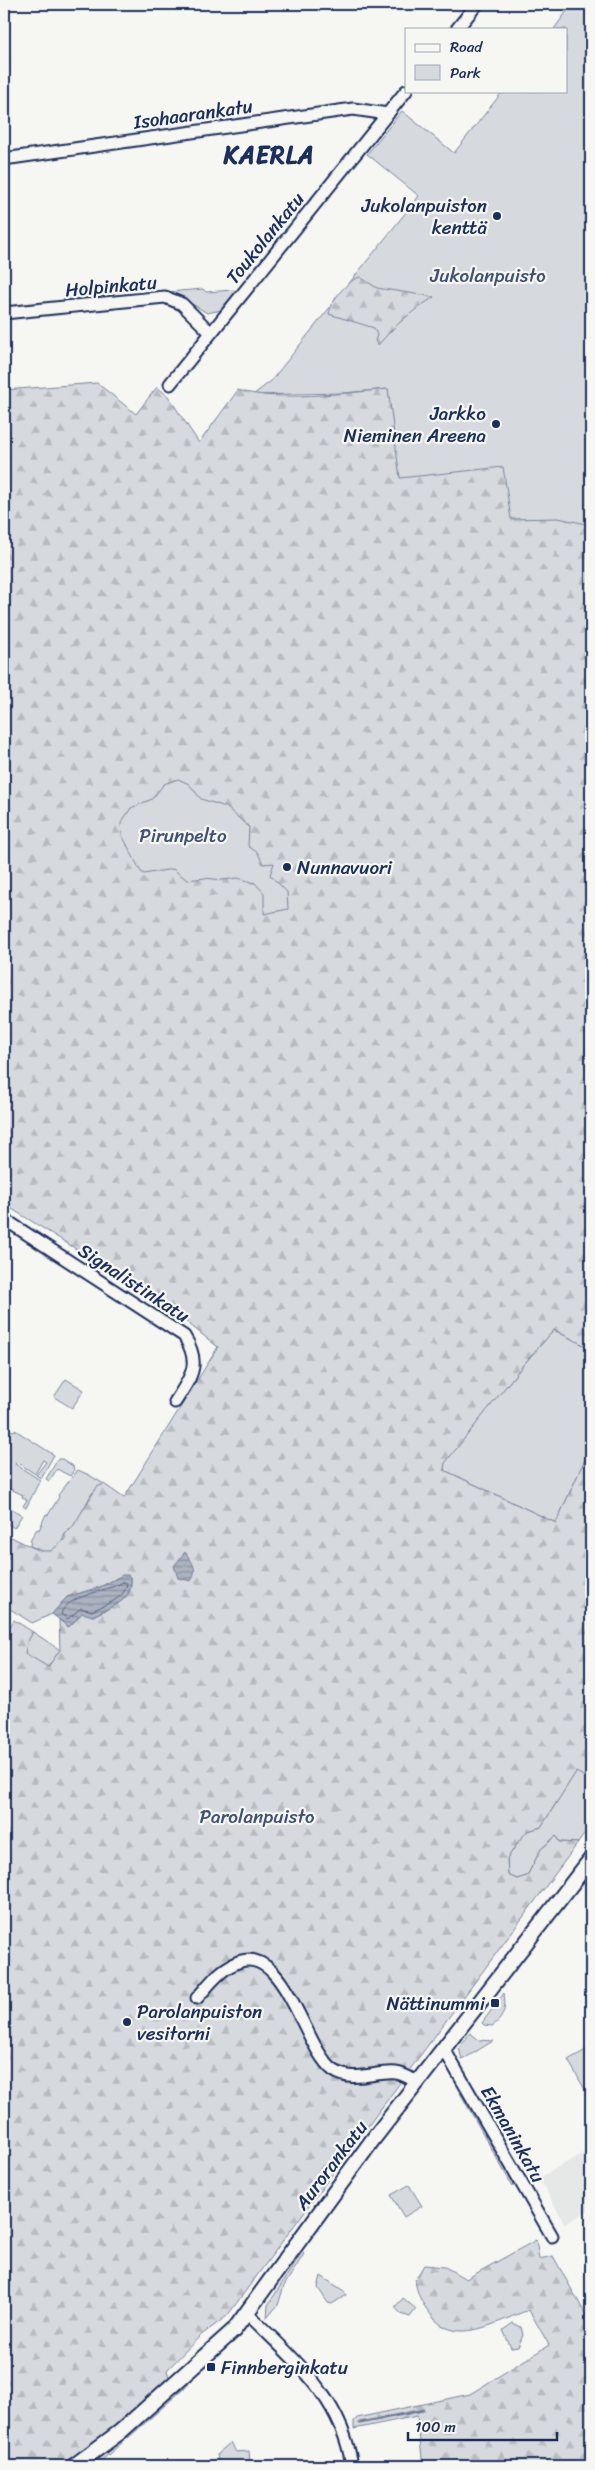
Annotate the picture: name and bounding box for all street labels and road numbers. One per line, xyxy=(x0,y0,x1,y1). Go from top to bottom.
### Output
street label: Isohaarankatu xyxy=(130,89,255,139)
street label: Toukolankatu xyxy=(217,184,313,292)
street label: Holpinkatu xyxy=(64,266,158,306)
street label: Signalistinkatu xyxy=(71,1234,197,1332)
street label: Ekmaninkatu xyxy=(472,2079,554,2189)
street label: Aurorankatu xyxy=(285,2113,376,2218)

